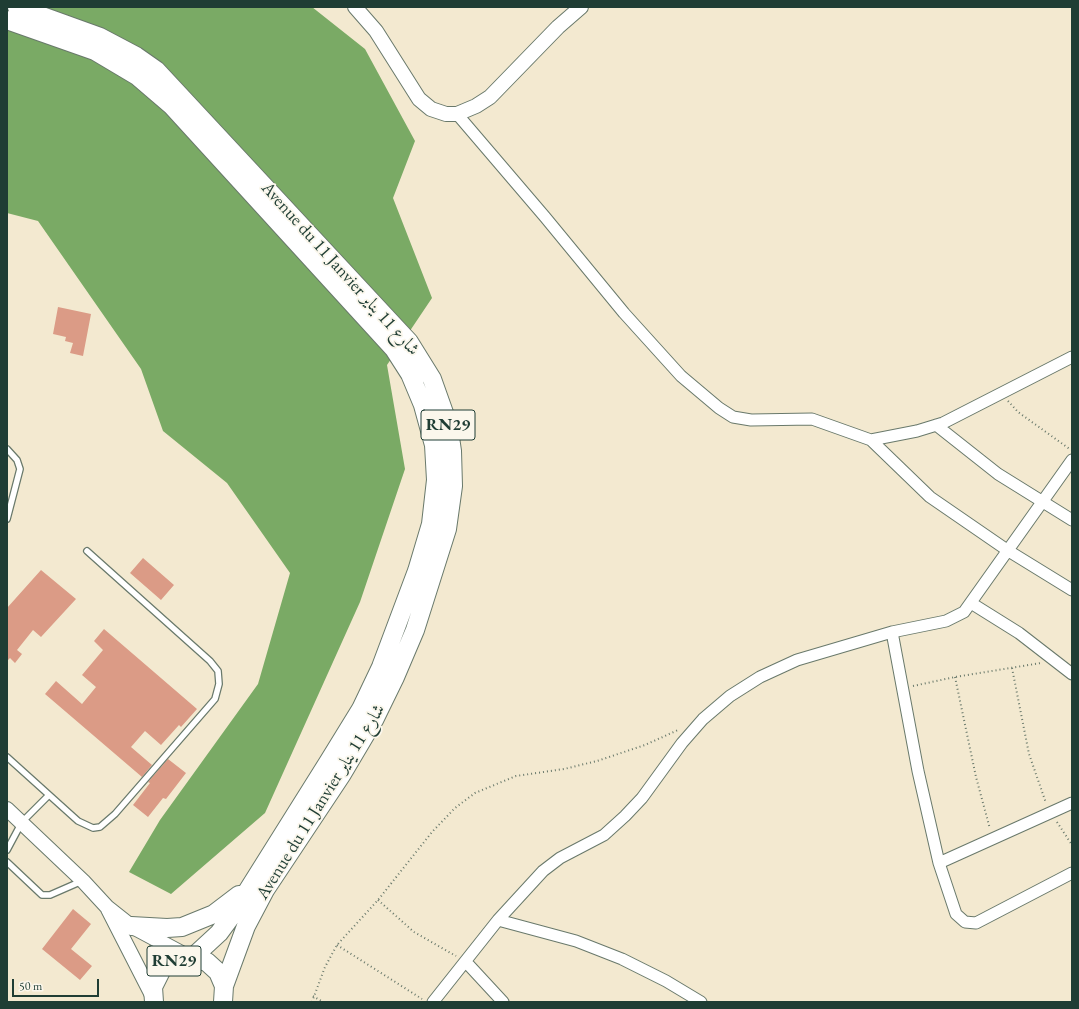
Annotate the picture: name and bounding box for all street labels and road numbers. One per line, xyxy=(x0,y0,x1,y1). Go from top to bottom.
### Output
street label: Avenue du 11 Janvier شارع 11 يناير xyxy=(256,178,424,360)
road number: RN29 xyxy=(421,410,475,440)
street label: Avenue du 11 Janvier شارع 11 يناير xyxy=(252,700,390,904)
road number: RN29 xyxy=(147,946,201,976)

